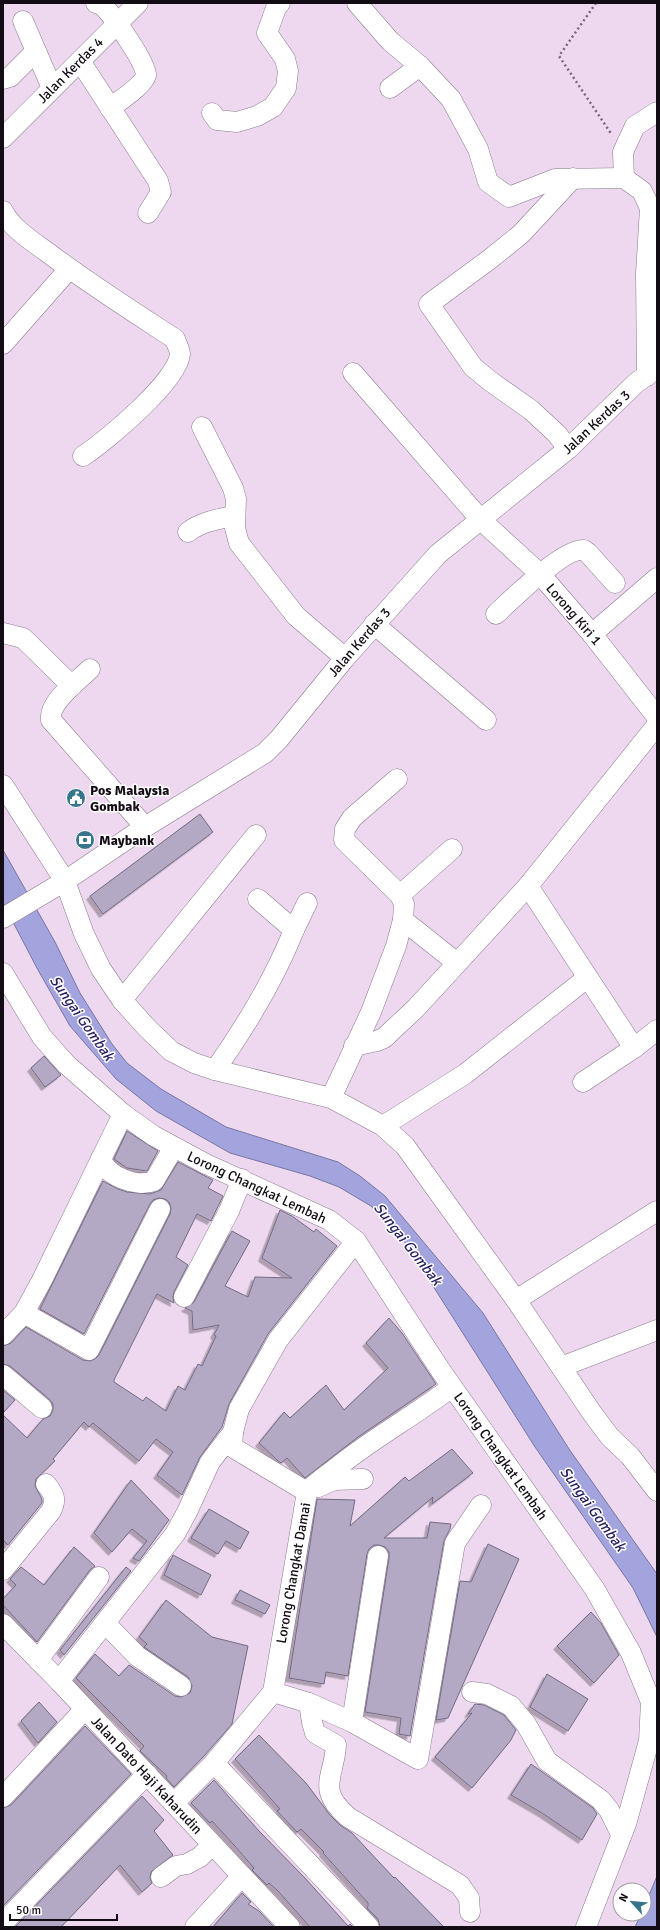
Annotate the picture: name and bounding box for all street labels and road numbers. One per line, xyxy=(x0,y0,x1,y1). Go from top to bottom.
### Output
street label: Jalan Kerdas 4 xyxy=(34,33,107,107)
street label: Jalan Kerdas 3 xyxy=(559,387,634,458)
street label: Lorong Kiri 1 xyxy=(542,580,605,649)
street label: Jalan Kerdas 3 xyxy=(325,604,394,681)
street label: Lorong Changkat Lembah xyxy=(184,1148,329,1227)
street label: Lorong Changkat Lembah xyxy=(450,1389,551,1523)
street label: Lorong Changkat Damai xyxy=(273,1501,314,1645)
street label: Jalan Dato Haji Kaharudin xyxy=(88,1713,206,1838)

